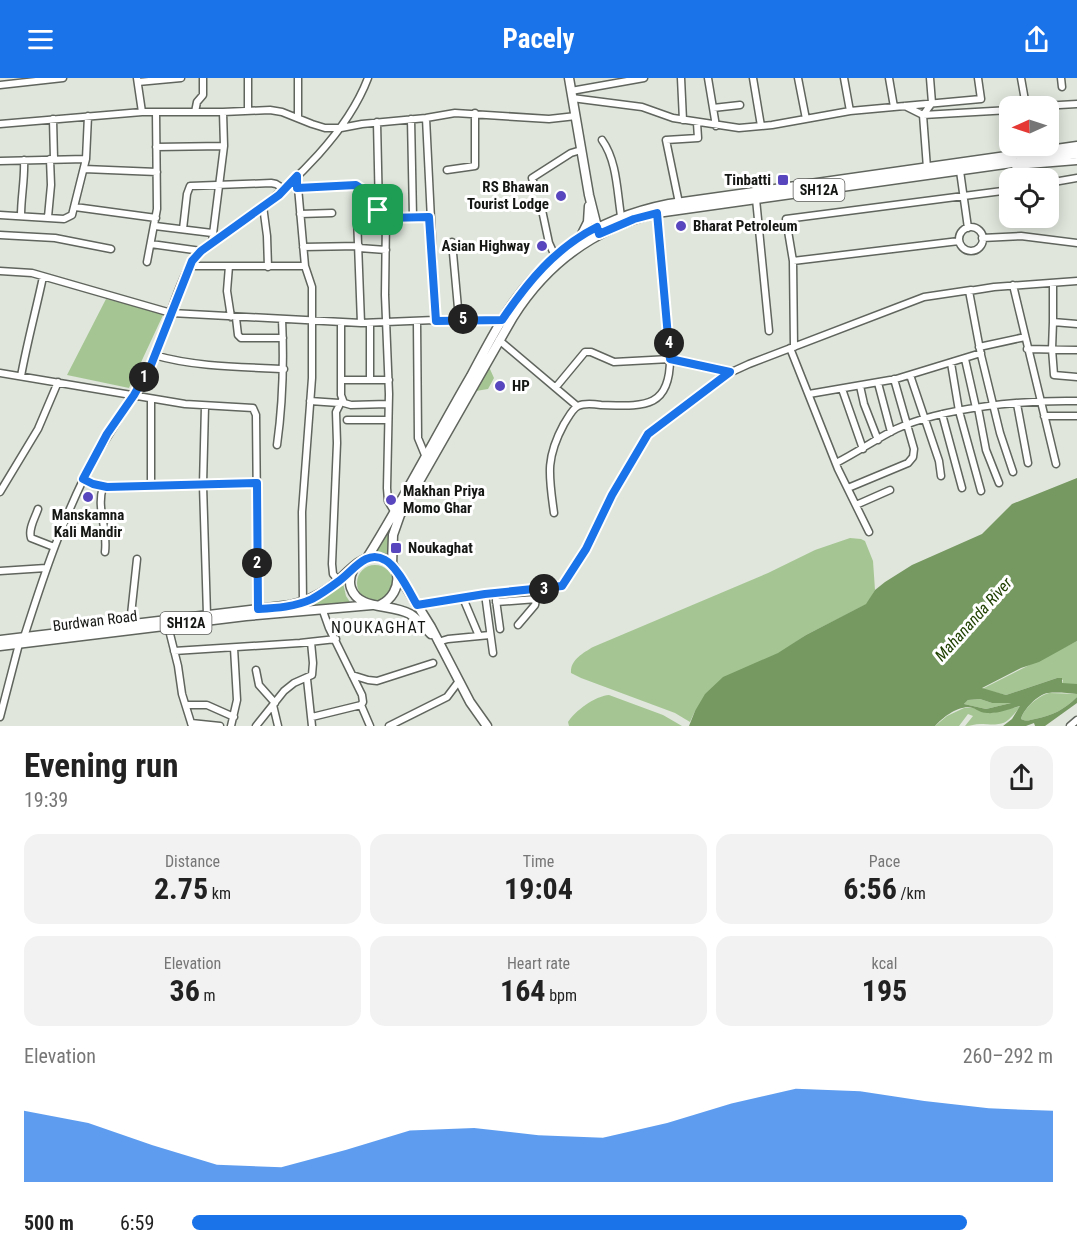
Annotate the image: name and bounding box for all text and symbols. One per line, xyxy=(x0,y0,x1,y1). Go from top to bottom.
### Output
icon: menu xyxy=(24,23,57,56)
text: Pacely xyxy=(502,23,575,55)
icon: share xyxy=(1020,23,1053,56)
north arrow xyxy=(999,96,1059,156)
map controls xyxy=(999,96,1059,228)
button: locate xyxy=(999,168,1059,228)
place label: Tinbatti xyxy=(724,171,771,189)
marker: Tinbatti xyxy=(776,173,790,187)
place label: RS Bhawan Tourist Lodge xyxy=(467,178,549,213)
road number: SH12A xyxy=(794,179,844,201)
pin xyxy=(352,184,403,235)
marker: RS Bhawan Tourist Lodge xyxy=(554,189,568,203)
icon: arrive xyxy=(361,193,394,226)
place label: Bharat Petroleum xyxy=(693,217,798,235)
marker: Bharat Petroleum xyxy=(674,219,688,233)
place label: Asian Highway xyxy=(441,237,530,255)
marker: Asian Highway xyxy=(535,239,549,253)
pin: 5 xyxy=(448,304,478,334)
text: 5 xyxy=(459,309,467,328)
pin: 4 xyxy=(654,328,684,358)
text: 4 xyxy=(665,333,673,352)
pin: 1 xyxy=(129,362,159,392)
text: 1 xyxy=(140,367,148,386)
place label: HP xyxy=(512,377,530,395)
marker: HP xyxy=(493,379,507,393)
place label: Makhan Priya Momo Ghar xyxy=(403,482,485,517)
marker: Manskamna Kali Mandir xyxy=(81,490,95,504)
marker: Makhan Priya Momo Ghar xyxy=(384,493,398,507)
place label: Manskamna Kali Mandir xyxy=(52,506,124,541)
place label: Noukaghat xyxy=(408,539,473,557)
marker: Noukaghat xyxy=(389,541,403,555)
pin: 2 xyxy=(242,548,272,578)
text: 2 xyxy=(253,553,261,572)
water label: Mahananda River xyxy=(931,573,1017,665)
pin: 3 xyxy=(529,574,559,604)
text: 3 xyxy=(540,579,548,598)
street label: Burdwan Road xyxy=(52,607,138,635)
road number: SH12A xyxy=(160,612,212,634)
district label: NOUKAGHAT xyxy=(331,618,427,637)
text: Evening run xyxy=(24,746,179,785)
button: share xyxy=(990,746,1053,809)
text: 19:39 xyxy=(24,788,68,812)
text: Distance xyxy=(165,852,220,871)
text: Time xyxy=(523,852,554,871)
text: Pace xyxy=(869,852,900,871)
text: 2.75 xyxy=(154,871,208,906)
text: 19:04 xyxy=(504,871,573,906)
text: 6:56 xyxy=(843,871,897,906)
text: km xyxy=(208,884,231,903)
text: /km xyxy=(897,884,926,903)
text: Elevation xyxy=(164,954,221,973)
text: Heart rate xyxy=(507,954,570,973)
text: kcal xyxy=(872,954,897,973)
text: 36 xyxy=(169,973,200,1008)
text: 164 xyxy=(500,973,545,1008)
text: 195 xyxy=(862,973,907,1008)
text: m xyxy=(200,986,216,1005)
text: bpm xyxy=(545,986,577,1005)
text: Elevation xyxy=(24,1044,96,1068)
text: 260–292 m xyxy=(963,1044,1053,1068)
text: 500 m xyxy=(24,1211,74,1235)
text: 6:59 xyxy=(120,1211,154,1235)

